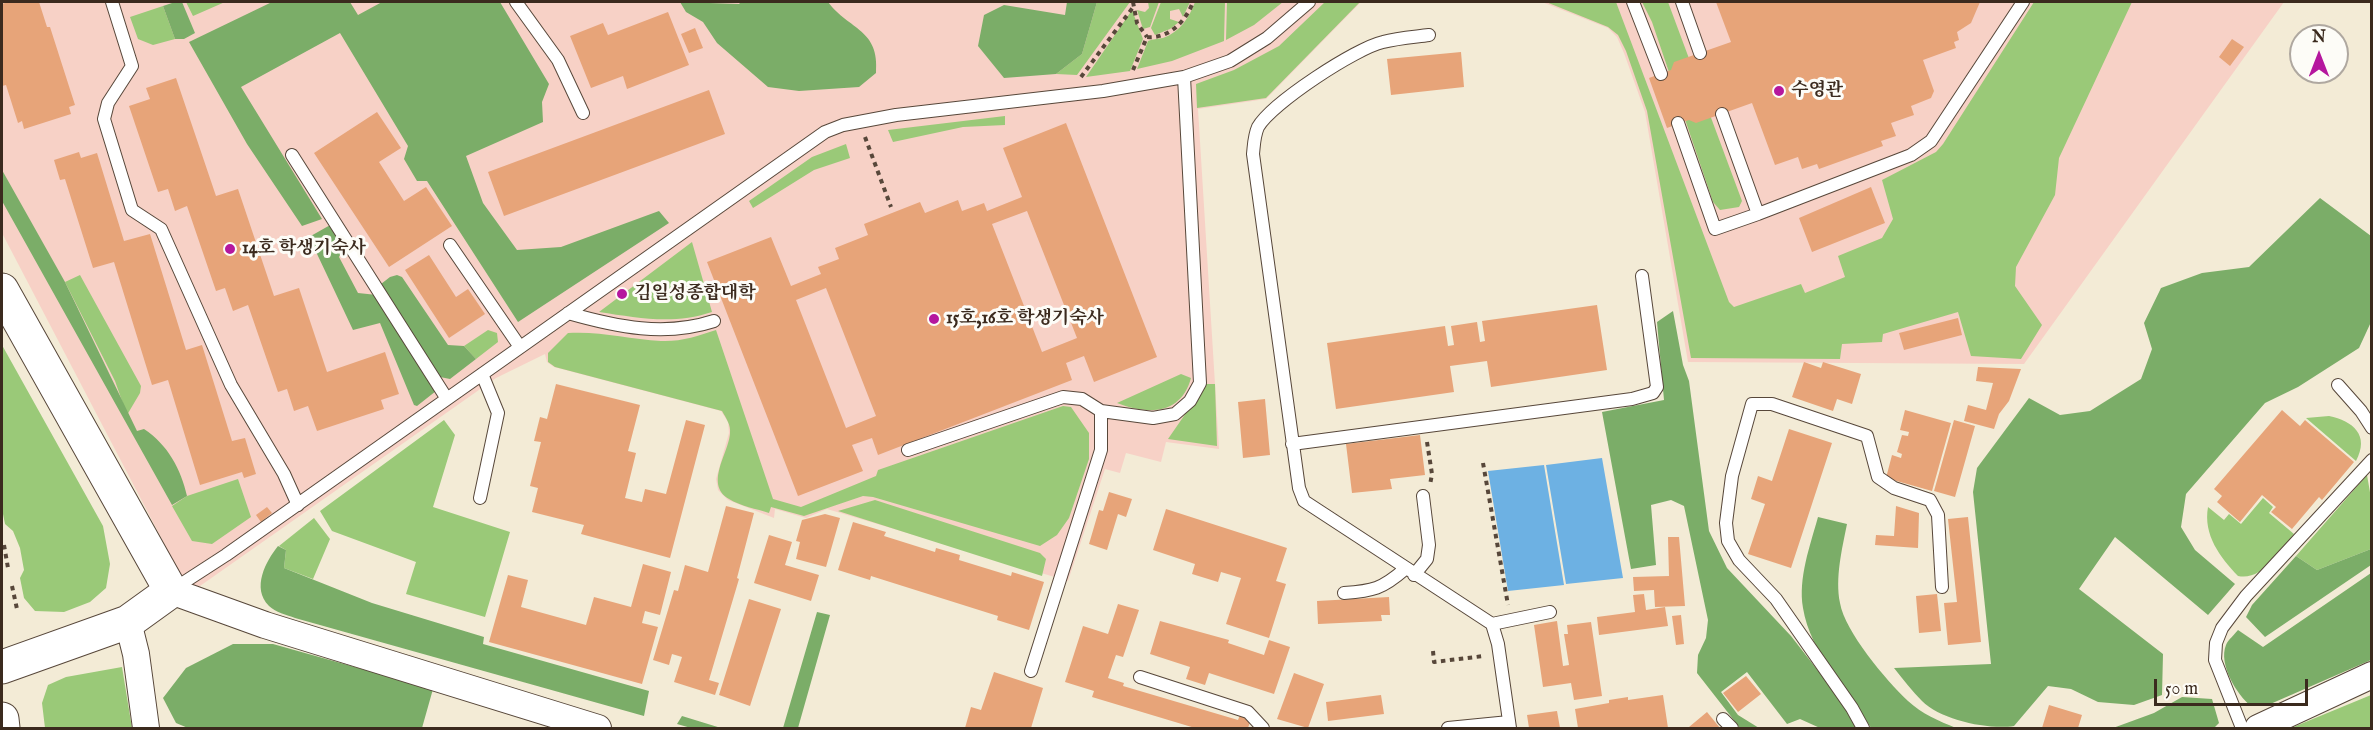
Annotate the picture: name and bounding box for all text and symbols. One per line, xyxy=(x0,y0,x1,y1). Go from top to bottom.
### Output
north arrow xyxy=(2289,24,2349,84)
text: N xyxy=(2312,28,2326,48)
place label: 수영관 xyxy=(1791,80,1843,102)
marker: 수영관 xyxy=(1772,84,1786,98)
place label: 14호 학생기숙사 xyxy=(242,238,366,260)
marker: 14호 학생기숙사 xyxy=(223,242,237,256)
place label: 김일성종합대학 xyxy=(634,283,756,305)
marker: 김일성종합대학 xyxy=(615,287,629,301)
place label: 15호,16호 학생기숙사 xyxy=(946,308,1104,330)
marker: 15호,16호 학생기숙사 xyxy=(927,312,941,326)
scale bar xyxy=(2157,667,2312,705)
text: 50 m xyxy=(2165,678,2198,701)

